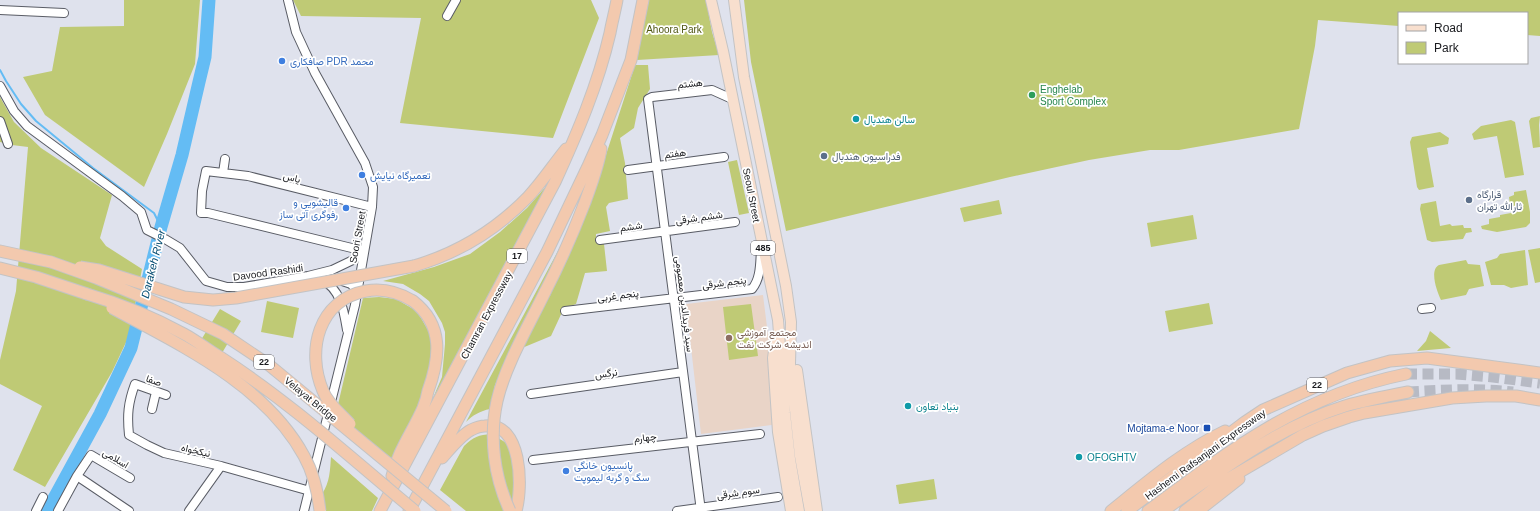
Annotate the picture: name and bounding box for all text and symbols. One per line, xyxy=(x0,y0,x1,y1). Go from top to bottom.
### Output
legend xyxy=(1398,12,1528,64)
text: Road xyxy=(1434,21,1463,35)
park label: Ahoora Park xyxy=(646,24,703,35)
text: Park xyxy=(1434,41,1460,55)
marker: صافکاری PDR محمد xyxy=(277,56,287,66)
place label: صافکاری PDR محمد xyxy=(290,56,374,68)
street label: هشتم xyxy=(677,77,703,91)
place label: Enghelab Sport Complex xyxy=(1040,84,1106,107)
marker: Enghelab Sport Complex xyxy=(1027,90,1037,100)
marker: سالن هندبال xyxy=(851,114,861,124)
place label: سالن هندبال xyxy=(864,114,915,126)
street label: هفتم xyxy=(663,147,687,161)
marker: فدراسیون هندبال xyxy=(819,151,829,161)
place label: فدراسیون هندبال xyxy=(832,151,901,163)
street label: Seoul Street xyxy=(741,167,762,223)
street label: یاس xyxy=(282,170,302,186)
marker: تعمیرگاه نیایش xyxy=(357,170,367,180)
place label: تعمیرگاه نیایش xyxy=(370,170,431,182)
place label: قرارگاه ثارالله تهران xyxy=(1477,189,1522,213)
marker: قرارگاه ثارالله تهران xyxy=(1464,195,1474,205)
place label: قالیشویی و رفوگری آتی ساز xyxy=(278,197,338,221)
marker: قالیشویی و رفوگری آتی ساز xyxy=(341,203,351,213)
street label: ششم شرقی xyxy=(675,209,724,227)
street label: Soori Street xyxy=(347,210,368,264)
street label: ششم xyxy=(619,219,643,235)
water label: Darakeh River xyxy=(139,227,168,300)
road number: 485 xyxy=(751,241,775,255)
road number: 17 xyxy=(507,249,527,263)
street label: سید فریدالدین معصومی xyxy=(672,255,696,353)
street label: Davood Rashidi xyxy=(232,262,304,283)
street label: Chamran Expressway xyxy=(459,269,514,361)
street label: پنجم شرقی xyxy=(701,274,747,293)
street label: پنجم غربی xyxy=(597,288,640,305)
place label: مجتمع آموزشی اندیشه شرکت نفت xyxy=(737,327,811,351)
marker: مجتمع آموزشی اندیشه شرکت نفت xyxy=(724,333,734,343)
road number: 22 xyxy=(254,355,274,369)
street label: نرگس xyxy=(594,366,618,382)
street label: صفا xyxy=(144,373,163,388)
street label: Velayat Bridge xyxy=(282,375,340,424)
road number: 22 xyxy=(1307,378,1327,392)
marker: بنیاد تعاون xyxy=(903,401,913,411)
place label: بنیاد تعاون xyxy=(916,401,959,413)
street label: Hashemi Rafsanjani Expressway xyxy=(1143,407,1268,502)
place label: Mojtama-e Noor xyxy=(1127,423,1200,434)
marker: Mojtama-e Noor xyxy=(1202,423,1212,433)
street label: چهارم xyxy=(633,431,658,446)
street label: نیکخواه xyxy=(180,442,212,460)
street label: اسلامی xyxy=(100,446,131,471)
marker: OFOGHTV xyxy=(1074,452,1084,462)
place label: OFOGHTV xyxy=(1087,452,1137,463)
place label: پانسیون خانگی سگ و گربه لیموپت xyxy=(574,460,649,485)
marker: پانسیون خانگی سگ و گربه لیموپت xyxy=(561,466,571,476)
street label: سوم شرقی xyxy=(716,484,760,502)

